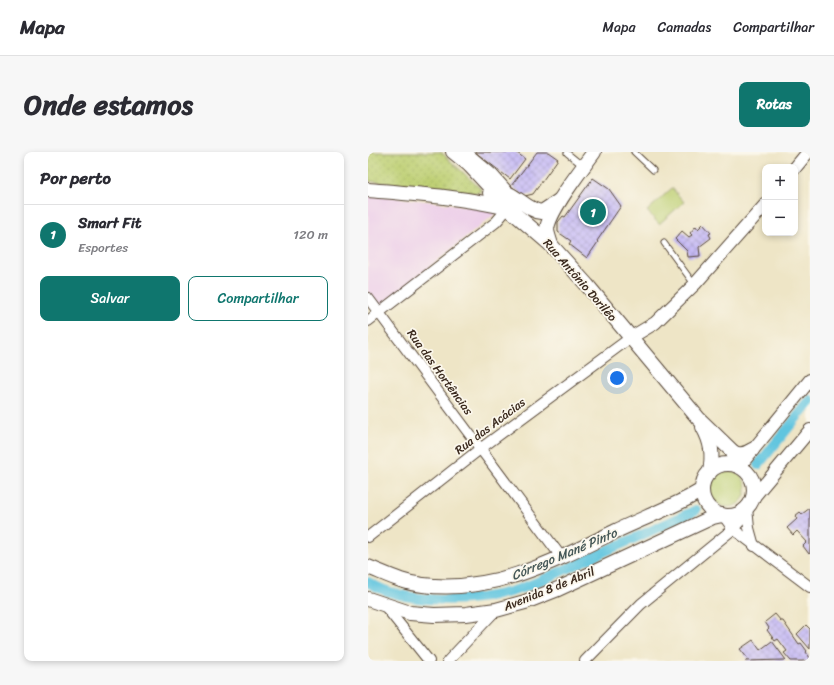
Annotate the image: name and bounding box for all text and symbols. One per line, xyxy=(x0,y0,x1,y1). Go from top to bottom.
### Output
text: Mapa xyxy=(20,11,65,44)
text: Mapa xyxy=(603,15,635,40)
text: Camadas xyxy=(657,15,711,40)
text: Compartilhar xyxy=(733,15,814,40)
text: Onde estamos xyxy=(24,80,193,129)
button: Rotas xyxy=(739,82,810,127)
text: Por perto xyxy=(40,163,111,193)
map controls xyxy=(762,164,798,236)
button: + xyxy=(762,164,798,200)
pin: 1 xyxy=(580,197,606,227)
button: − xyxy=(762,200,798,236)
text: Smart Fit xyxy=(78,210,141,236)
text: 1 xyxy=(50,223,56,246)
text: 120 m xyxy=(293,223,328,246)
street label: Rua Antônio Dorilêo xyxy=(537,233,623,327)
text: Esportes xyxy=(78,236,128,259)
button: Salvar xyxy=(40,276,180,321)
button: Compartilhar xyxy=(188,276,328,321)
street label: Rua das Hortências xyxy=(401,324,479,420)
your location xyxy=(607,368,627,388)
street label: Rua das Acácias xyxy=(450,391,531,460)
water label: Córrego Mané Pinto xyxy=(508,521,622,587)
street label: Avenida 8 de Abril xyxy=(499,560,599,618)

